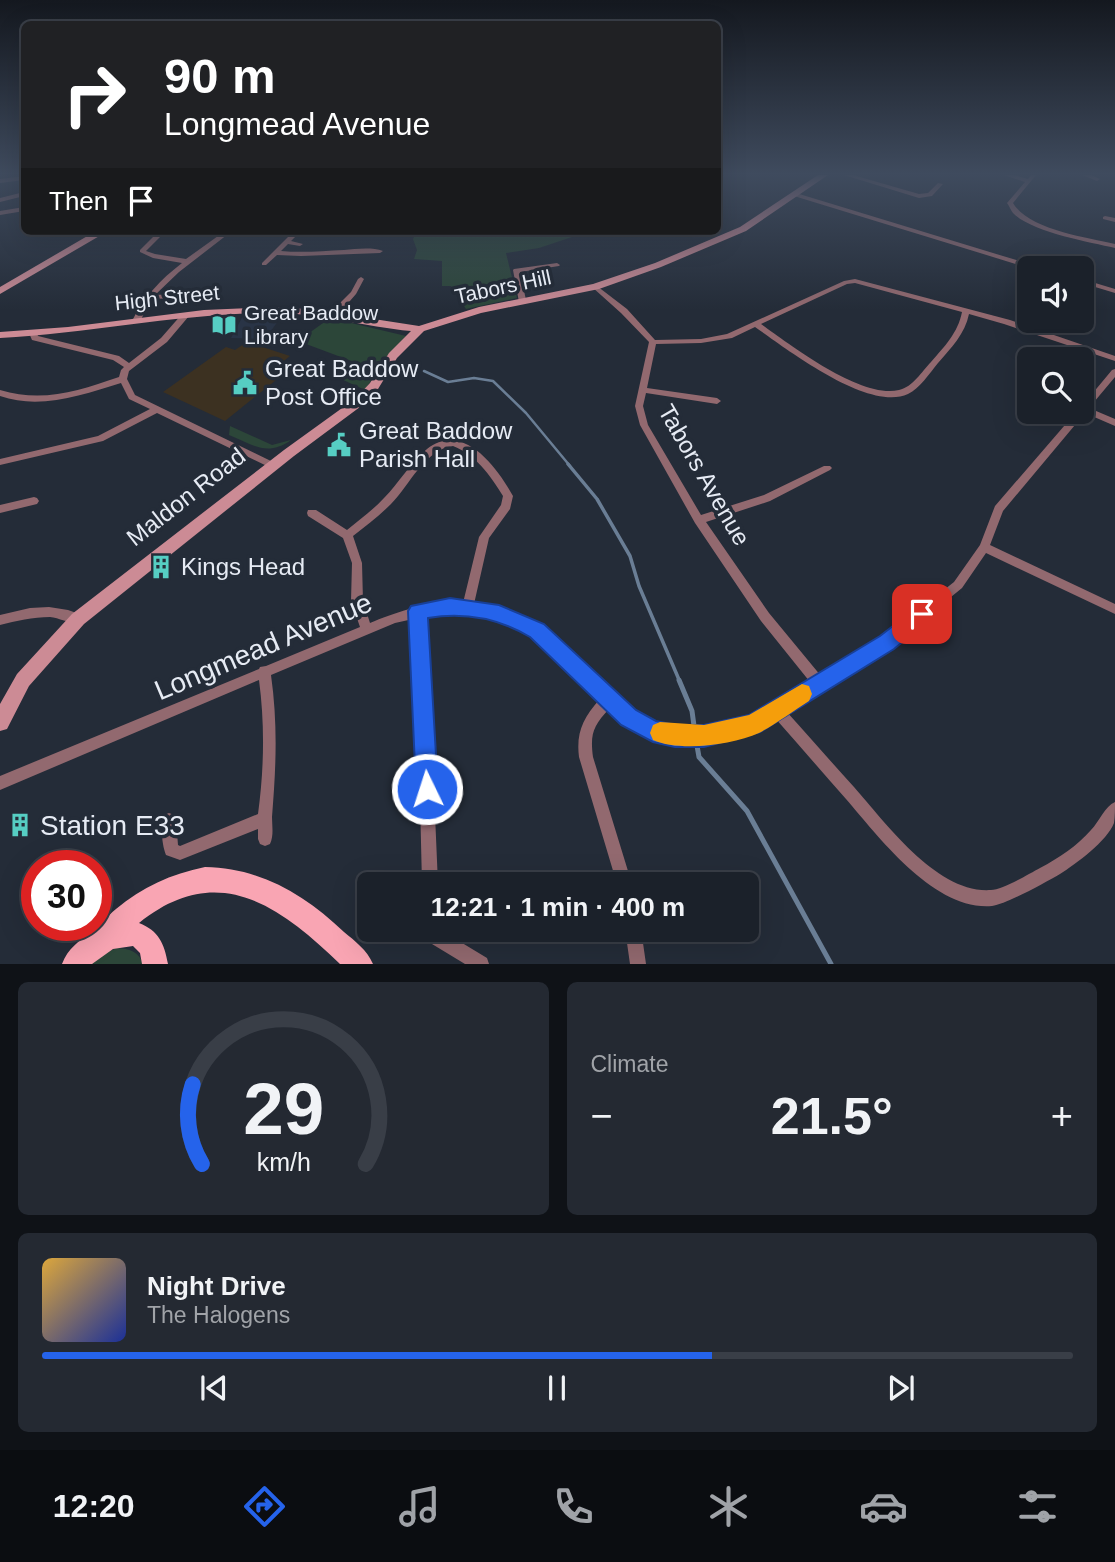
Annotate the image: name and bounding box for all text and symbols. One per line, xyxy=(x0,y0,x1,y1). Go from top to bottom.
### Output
icon: right xyxy=(49,49,140,140)
text: 90 m xyxy=(164,49,276,103)
text: Longmead Avenue xyxy=(164,106,430,142)
icon: arrive xyxy=(122,182,160,220)
text: Then xyxy=(49,186,108,216)
map controls xyxy=(1017,256,1094,424)
button: sound xyxy=(1017,256,1094,333)
street label: Tabors Hill xyxy=(453,265,553,308)
street label: High Street xyxy=(114,281,221,314)
place label: Great Baddow Library xyxy=(244,301,379,348)
library icon: Great Baddow Library xyxy=(210,311,238,339)
button: search xyxy=(1017,347,1094,424)
place label: Great Baddow Post Office xyxy=(265,355,419,410)
public building icon: Great Baddow Post Office xyxy=(231,369,259,397)
street label: Tabors Avenue xyxy=(653,399,756,550)
place label: Great Baddow Parish Hall xyxy=(359,417,513,472)
public building icon: Great Baddow Parish Hall xyxy=(325,431,353,459)
street label: Maldon Road xyxy=(121,442,250,551)
building icon: Kings Head xyxy=(147,553,175,581)
place label: Kings Head xyxy=(181,553,305,580)
pin xyxy=(892,584,952,644)
street label: Longmead Avenue xyxy=(150,587,377,706)
icon: arrive xyxy=(903,595,941,633)
position arrow xyxy=(390,752,464,826)
place label: Station E33 xyxy=(40,810,185,841)
building icon: Station E33 xyxy=(6,811,34,839)
speed limit sign: 30 xyxy=(21,850,112,941)
text: 12:21 · 1 min · 400 m xyxy=(431,892,685,922)
text: Climate xyxy=(591,1051,668,1077)
text: 29 xyxy=(243,1069,324,1150)
text: 21.5° xyxy=(771,1087,893,1145)
text: − xyxy=(591,1095,613,1137)
text: + xyxy=(1051,1095,1073,1137)
text: km/h xyxy=(256,1148,310,1176)
text: Night Drive xyxy=(147,1271,286,1301)
text: The Halogens xyxy=(147,1302,290,1328)
icon: previous xyxy=(195,1369,233,1407)
icon: pause xyxy=(538,1369,576,1407)
icon: next xyxy=(882,1369,920,1407)
icon: directions xyxy=(240,1482,289,1531)
icon: music xyxy=(395,1482,444,1531)
icon: phone xyxy=(549,1482,598,1531)
icon: climate xyxy=(704,1482,753,1531)
icon: car xyxy=(859,1482,908,1531)
icon: filters xyxy=(1013,1482,1062,1531)
text: 12:20 xyxy=(53,1488,135,1524)

